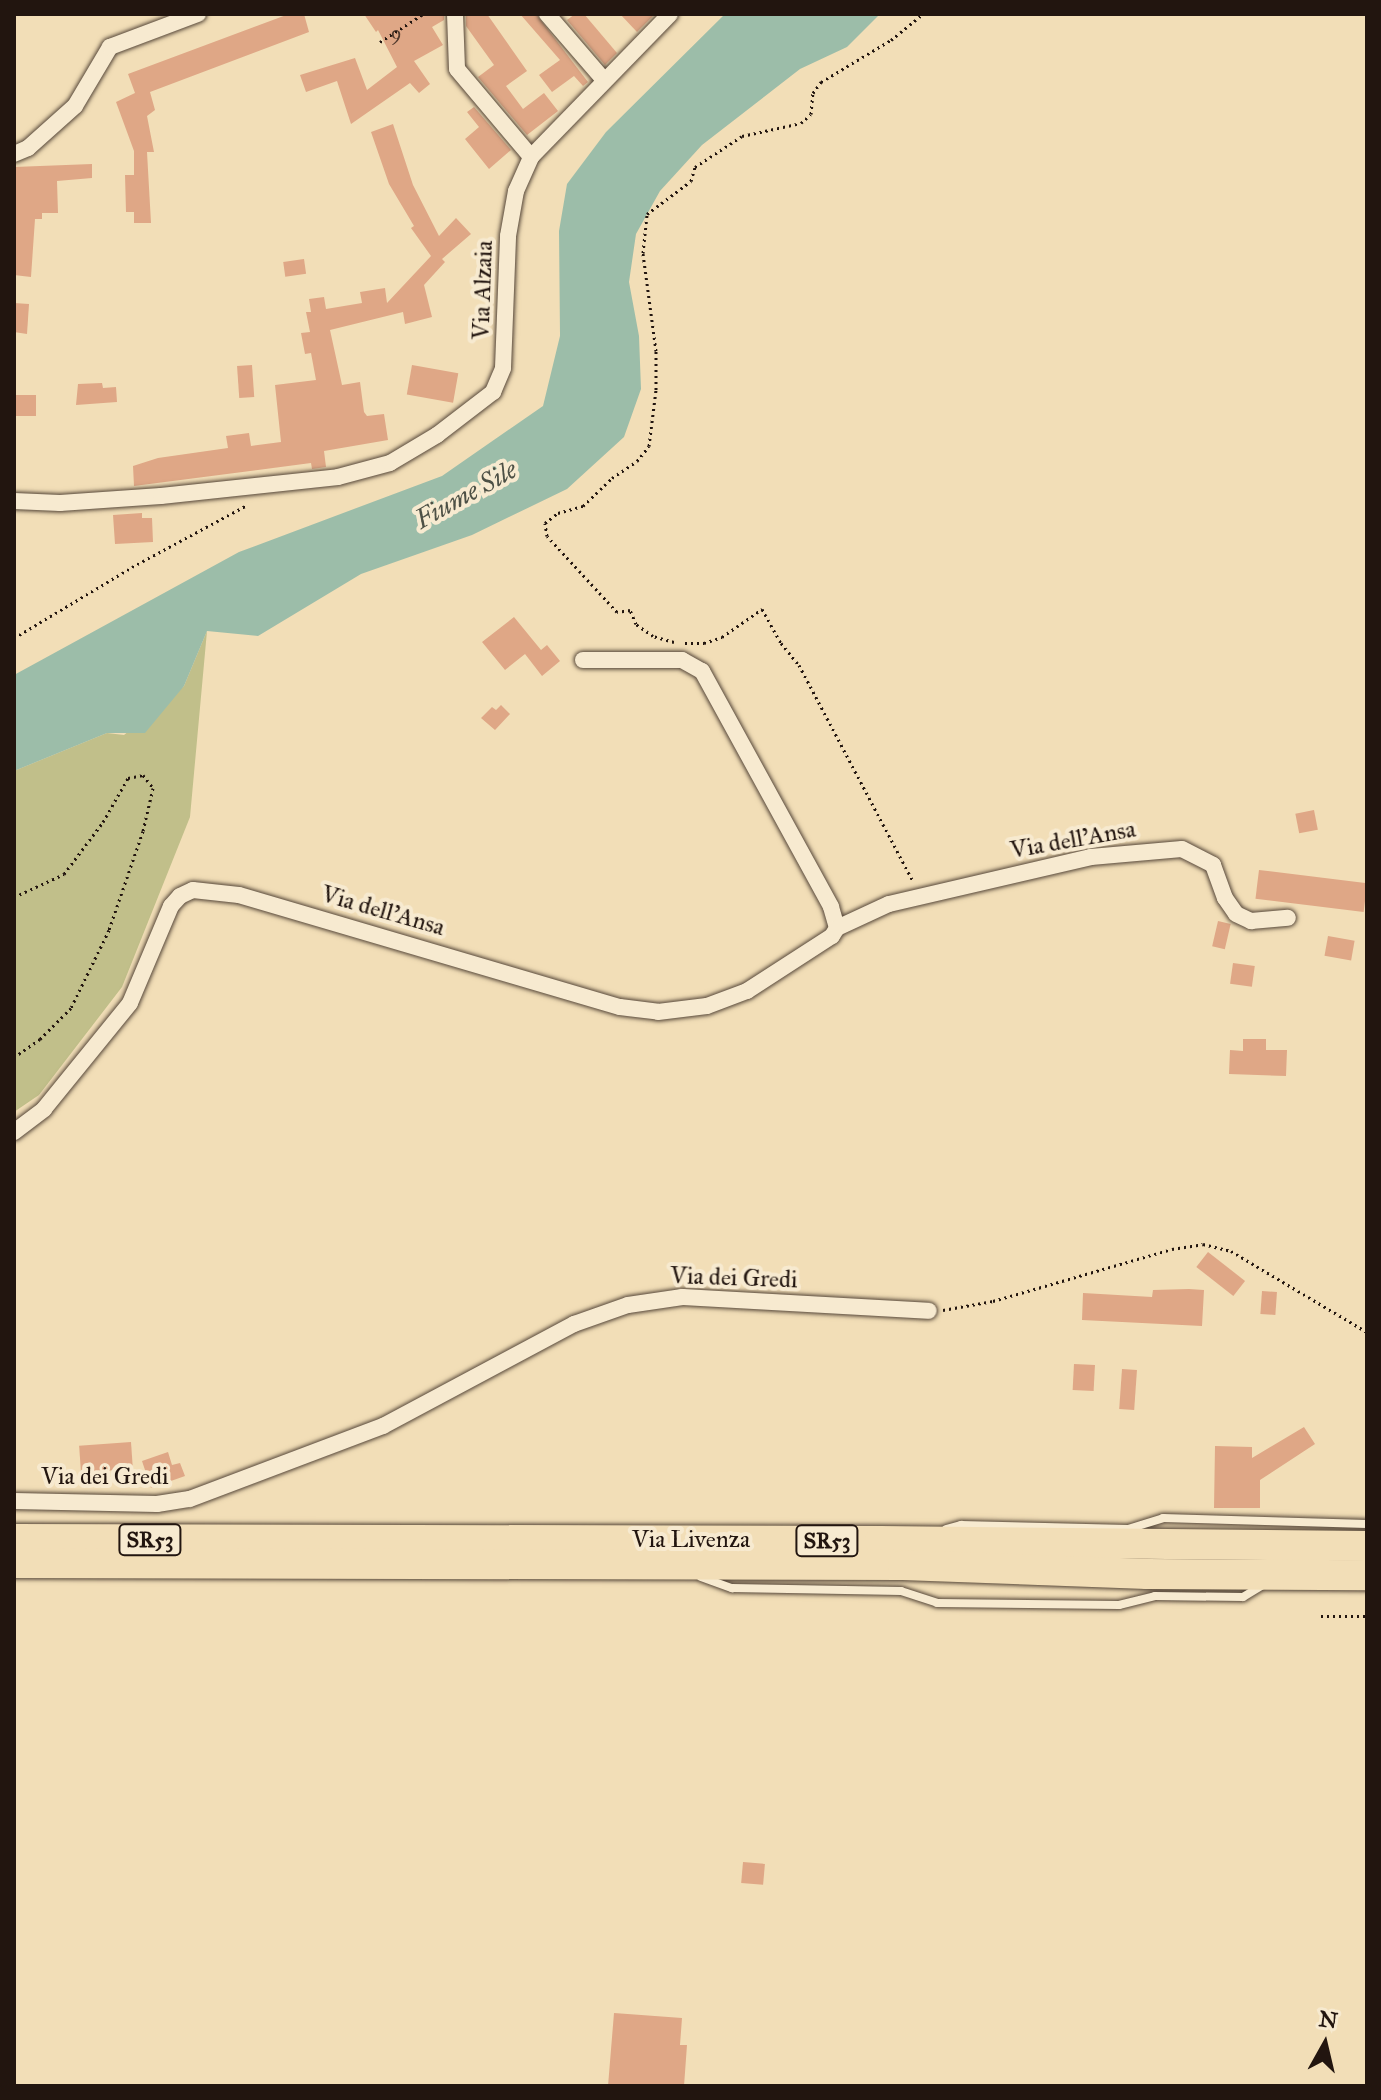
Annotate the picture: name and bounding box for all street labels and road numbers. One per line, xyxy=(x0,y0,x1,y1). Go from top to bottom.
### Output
street label: Via Alzaia xyxy=(467,240,499,340)
street label: Via dell'Ansa xyxy=(1008,815,1138,865)
street label: Via dell'Ansa xyxy=(318,880,448,942)
street label: Via dei Gredi xyxy=(670,1261,798,1295)
street label: Via dei Gredi xyxy=(41,1463,169,1491)
road number: SR53 xyxy=(118,1522,182,1558)
road number: SR53 xyxy=(795,1523,859,1559)
street label: Via Livenza xyxy=(632,1526,750,1554)

